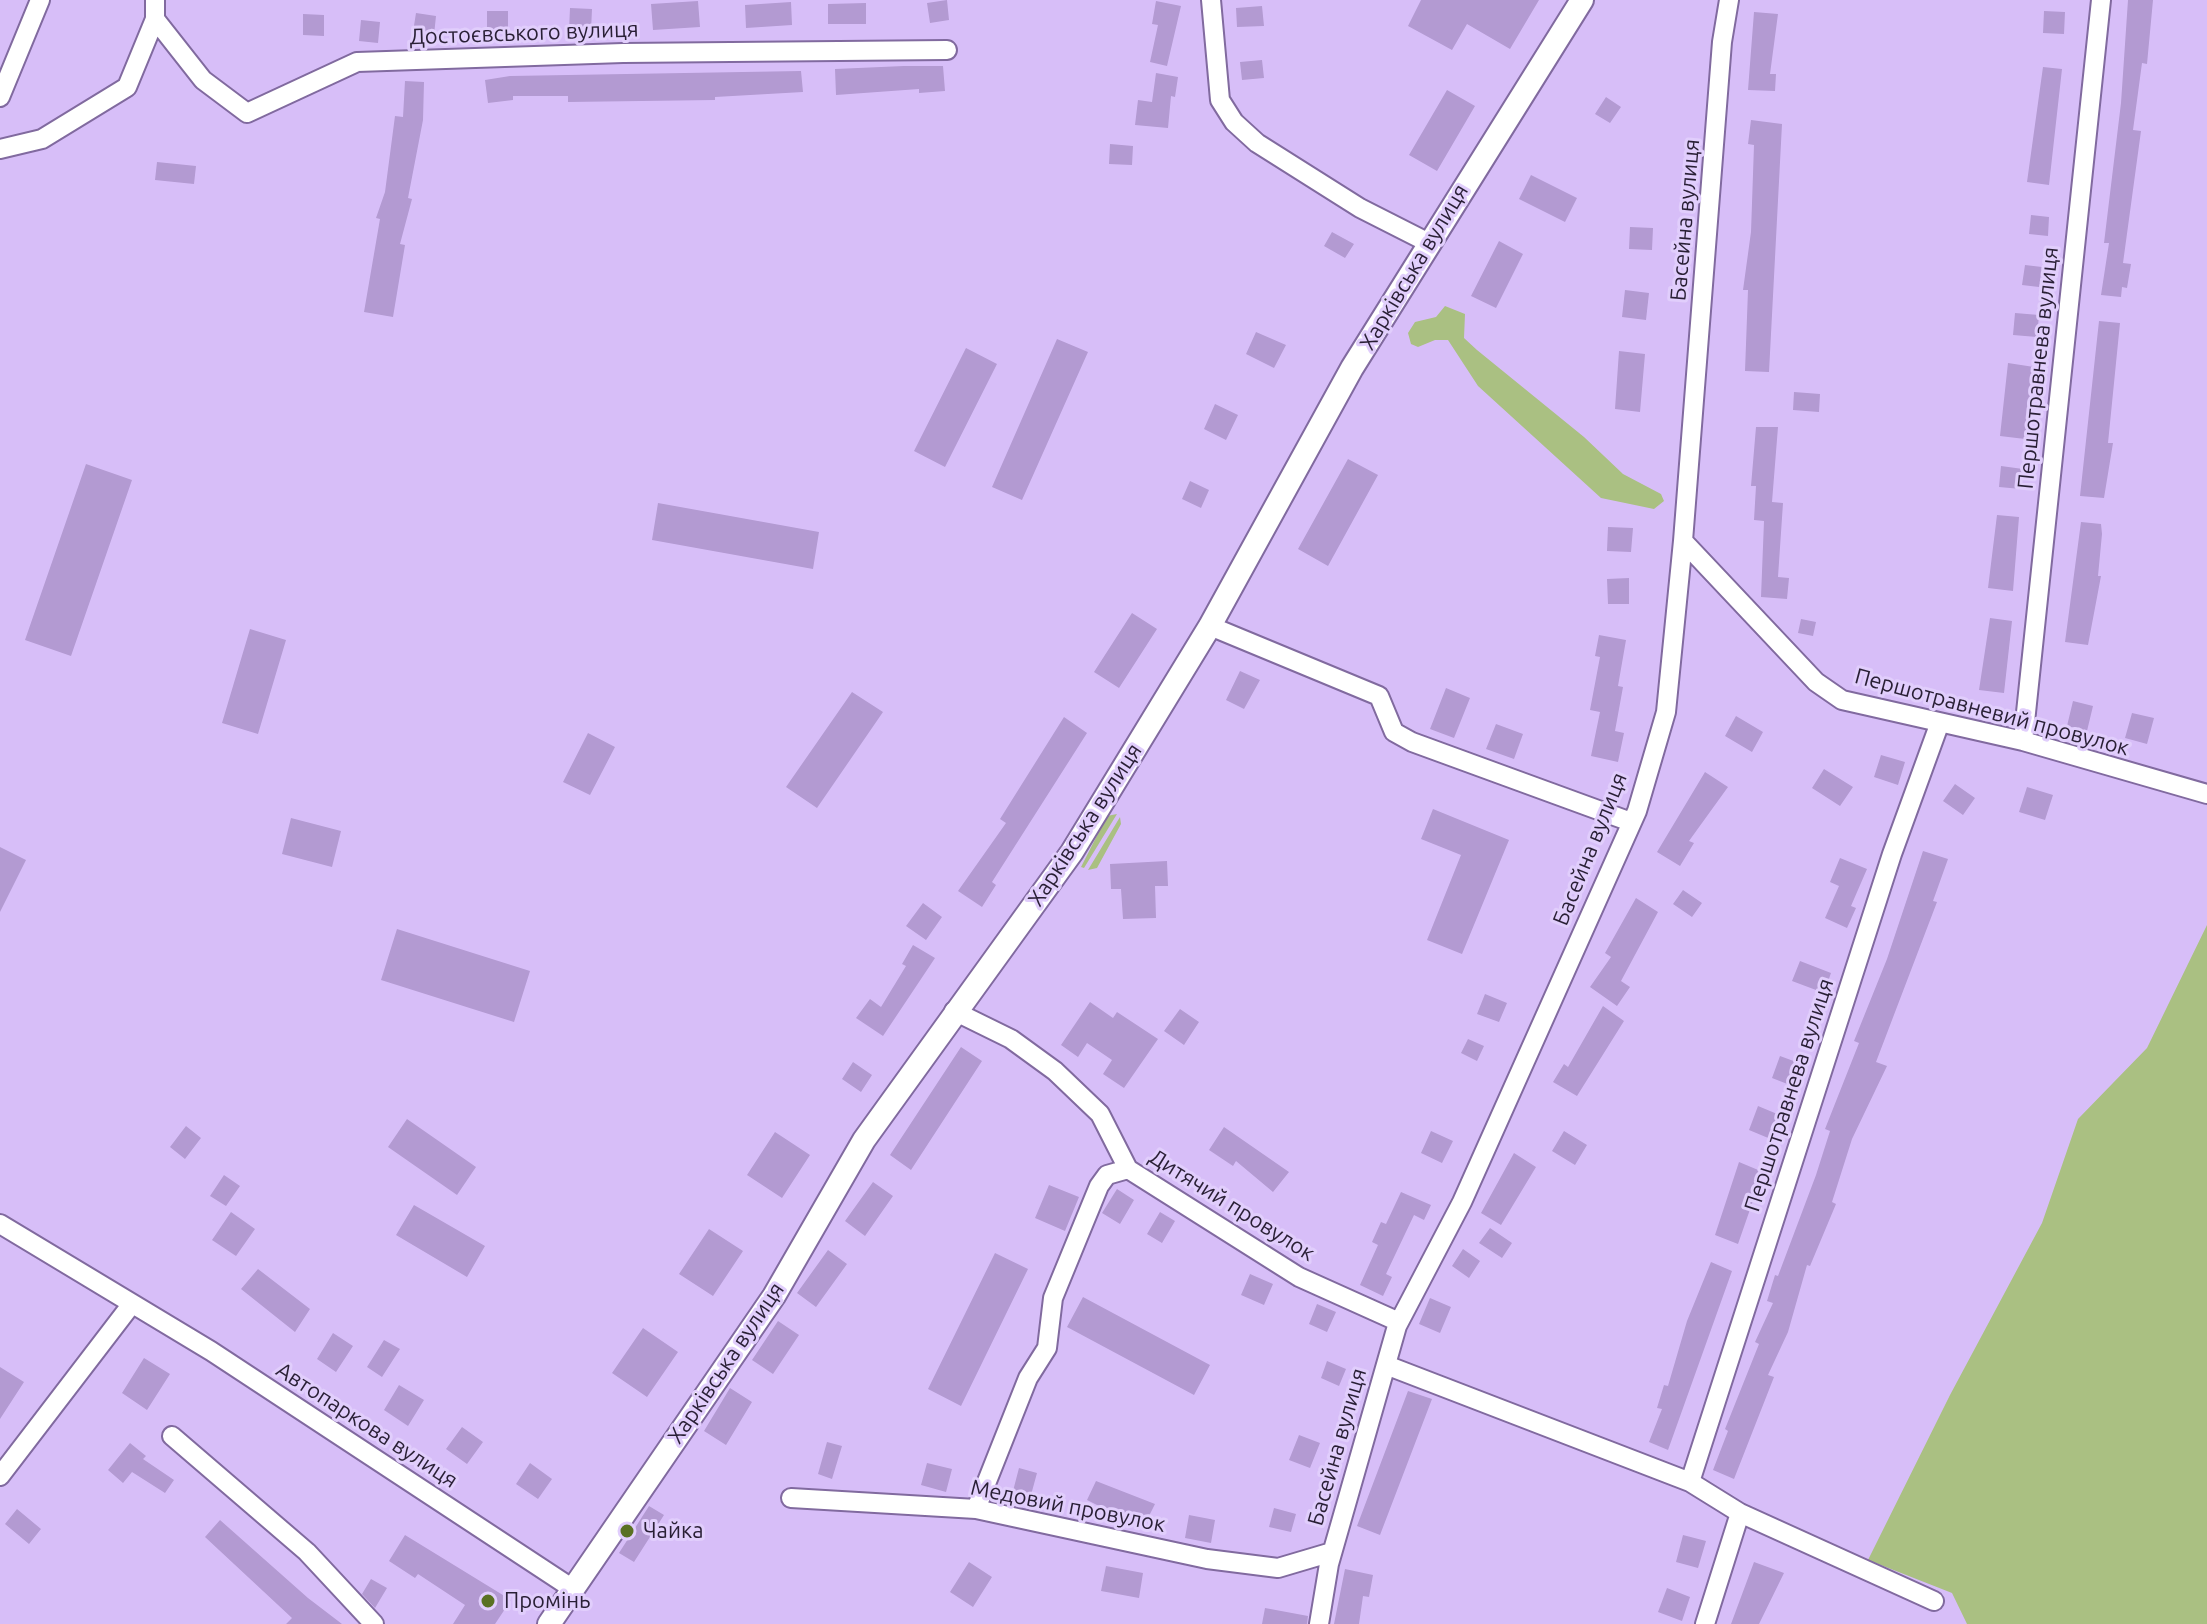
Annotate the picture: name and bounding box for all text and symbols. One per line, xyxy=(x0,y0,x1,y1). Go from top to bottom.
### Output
street label: Достоєвського вулиця xyxy=(409,16,639,50)
street label: Басейна вулиця xyxy=(1665,138,1705,302)
street label: Харківська вулиця xyxy=(1354,179,1474,355)
street label: Першотравнева вулиця xyxy=(2012,246,2064,490)
street label: Першотравневий провулок xyxy=(1852,663,2132,761)
street label: Харківська вулиця xyxy=(1023,739,1147,911)
street label: Басейна вулиця xyxy=(1547,769,1633,929)
street label: Першотравнева вулиця xyxy=(1739,975,1839,1215)
street label: Дитячий провулок xyxy=(1144,1143,1320,1267)
street label: Харківська вулиця xyxy=(662,1277,790,1449)
street label: Автопаркова вулиця xyxy=(271,1356,463,1494)
street label: Басейна вулиця xyxy=(1302,1365,1372,1529)
street label: Медовий провулок xyxy=(968,1474,1168,1538)
place label: Чайка xyxy=(643,1518,704,1544)
marker: Чайка xyxy=(618,1522,636,1540)
place label: Промінь xyxy=(504,1588,591,1614)
marker: Промінь xyxy=(479,1592,497,1610)

